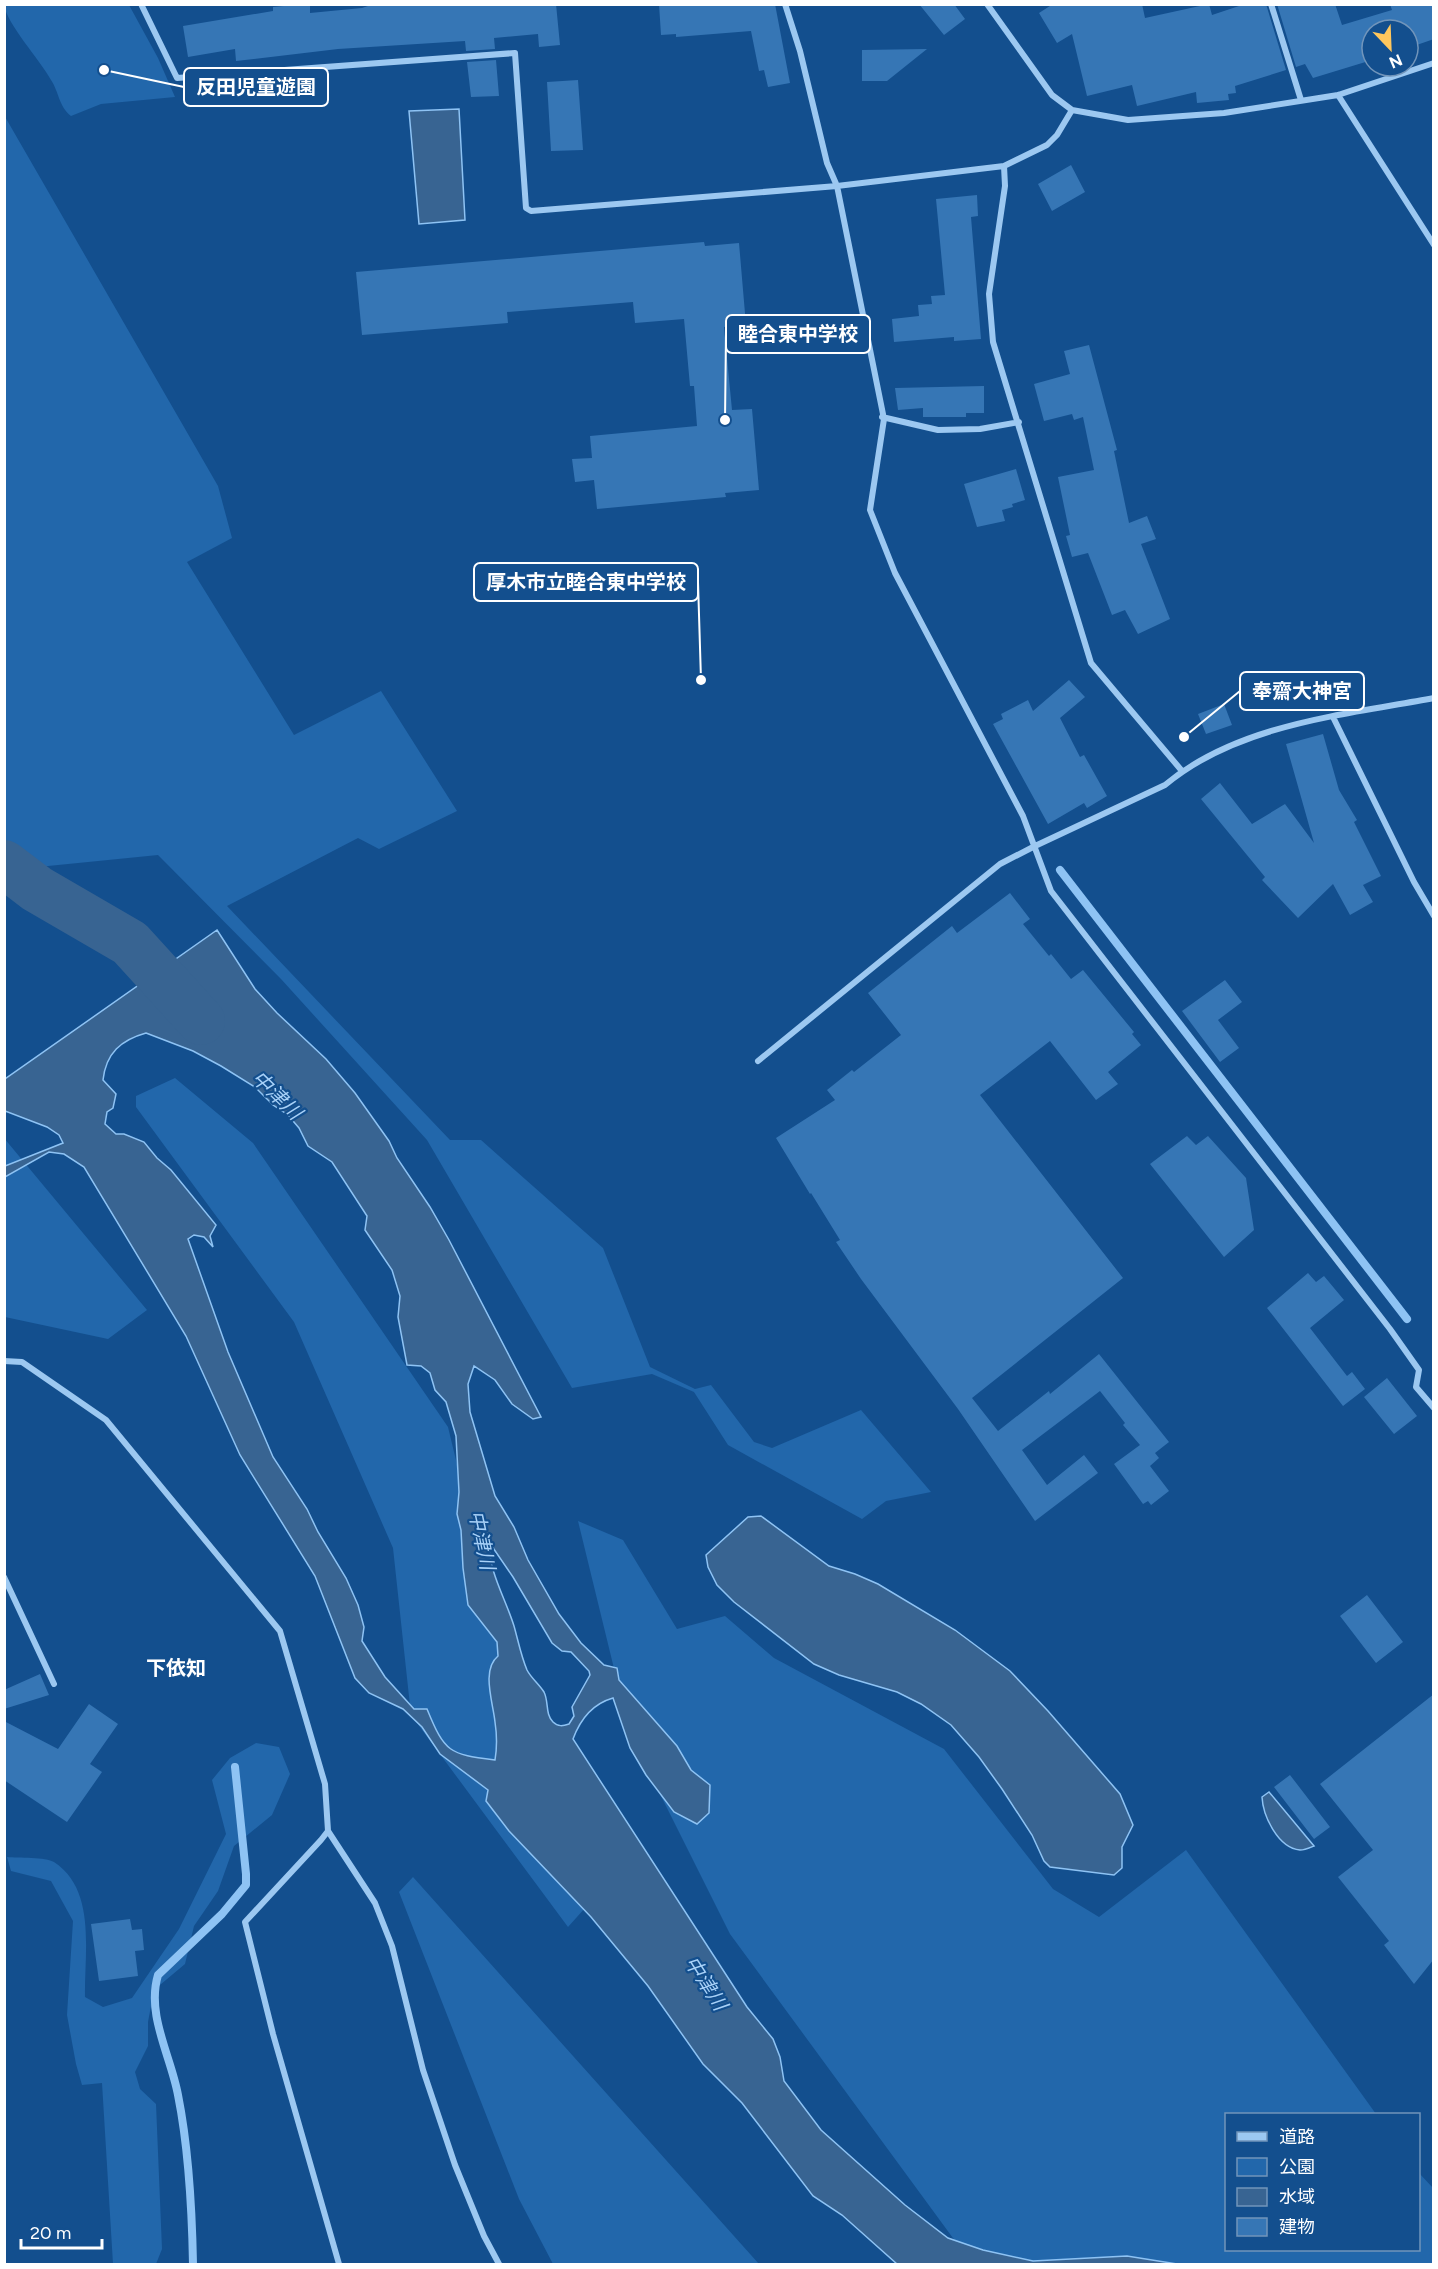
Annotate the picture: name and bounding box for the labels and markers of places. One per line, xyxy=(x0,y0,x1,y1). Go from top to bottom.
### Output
callout: 反田児童遊園 xyxy=(184,68,328,106)
callout: 睦合東中学校 xyxy=(726,315,870,353)
callout: 厚木市立睦合東中学校 xyxy=(474,563,698,601)
callout: 奉齋大神宮 xyxy=(1240,672,1364,710)

